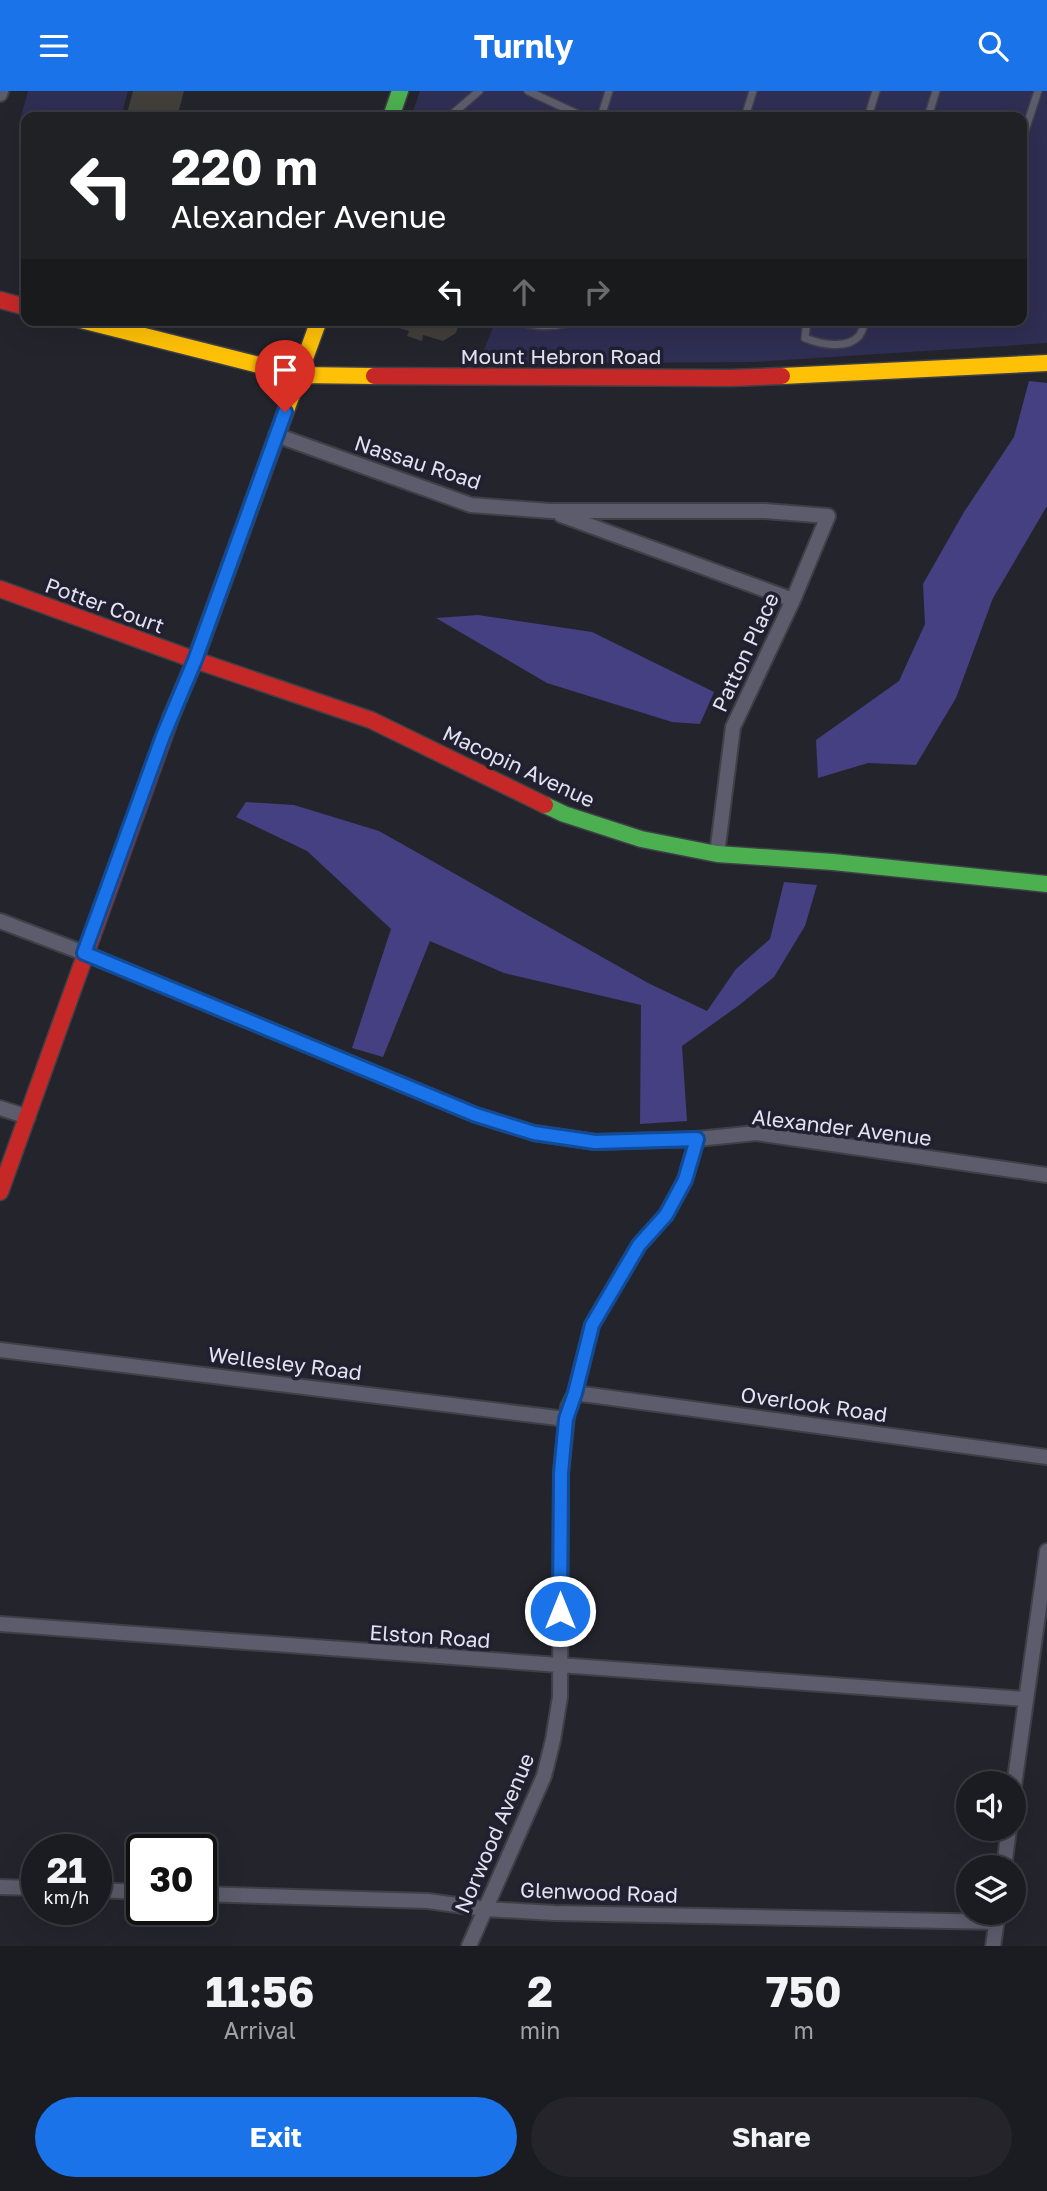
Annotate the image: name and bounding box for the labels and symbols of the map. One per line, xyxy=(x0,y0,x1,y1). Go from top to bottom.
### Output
pin xyxy=(255,340,315,412)
street label: Mount Hebron Road xyxy=(461,343,661,369)
street label: Nassau Road xyxy=(352,429,484,495)
street label: Potter Court xyxy=(42,571,168,639)
street label: Patton Place xyxy=(706,588,784,716)
street label: Macopin Avenue xyxy=(439,719,599,813)
street label: Alexander Avenue xyxy=(751,1103,933,1151)
street label: Wellesley Road xyxy=(207,1341,363,1385)
street label: Overlook Road xyxy=(739,1381,889,1427)
position arrow xyxy=(523,1574,597,1648)
street label: Elston Road xyxy=(369,1619,491,1653)
street label: Norwood Avenue xyxy=(449,1749,539,1917)
speed limit sign: 30 xyxy=(126,1834,217,1925)
street label: Glenwood Road xyxy=(520,1876,678,1908)

